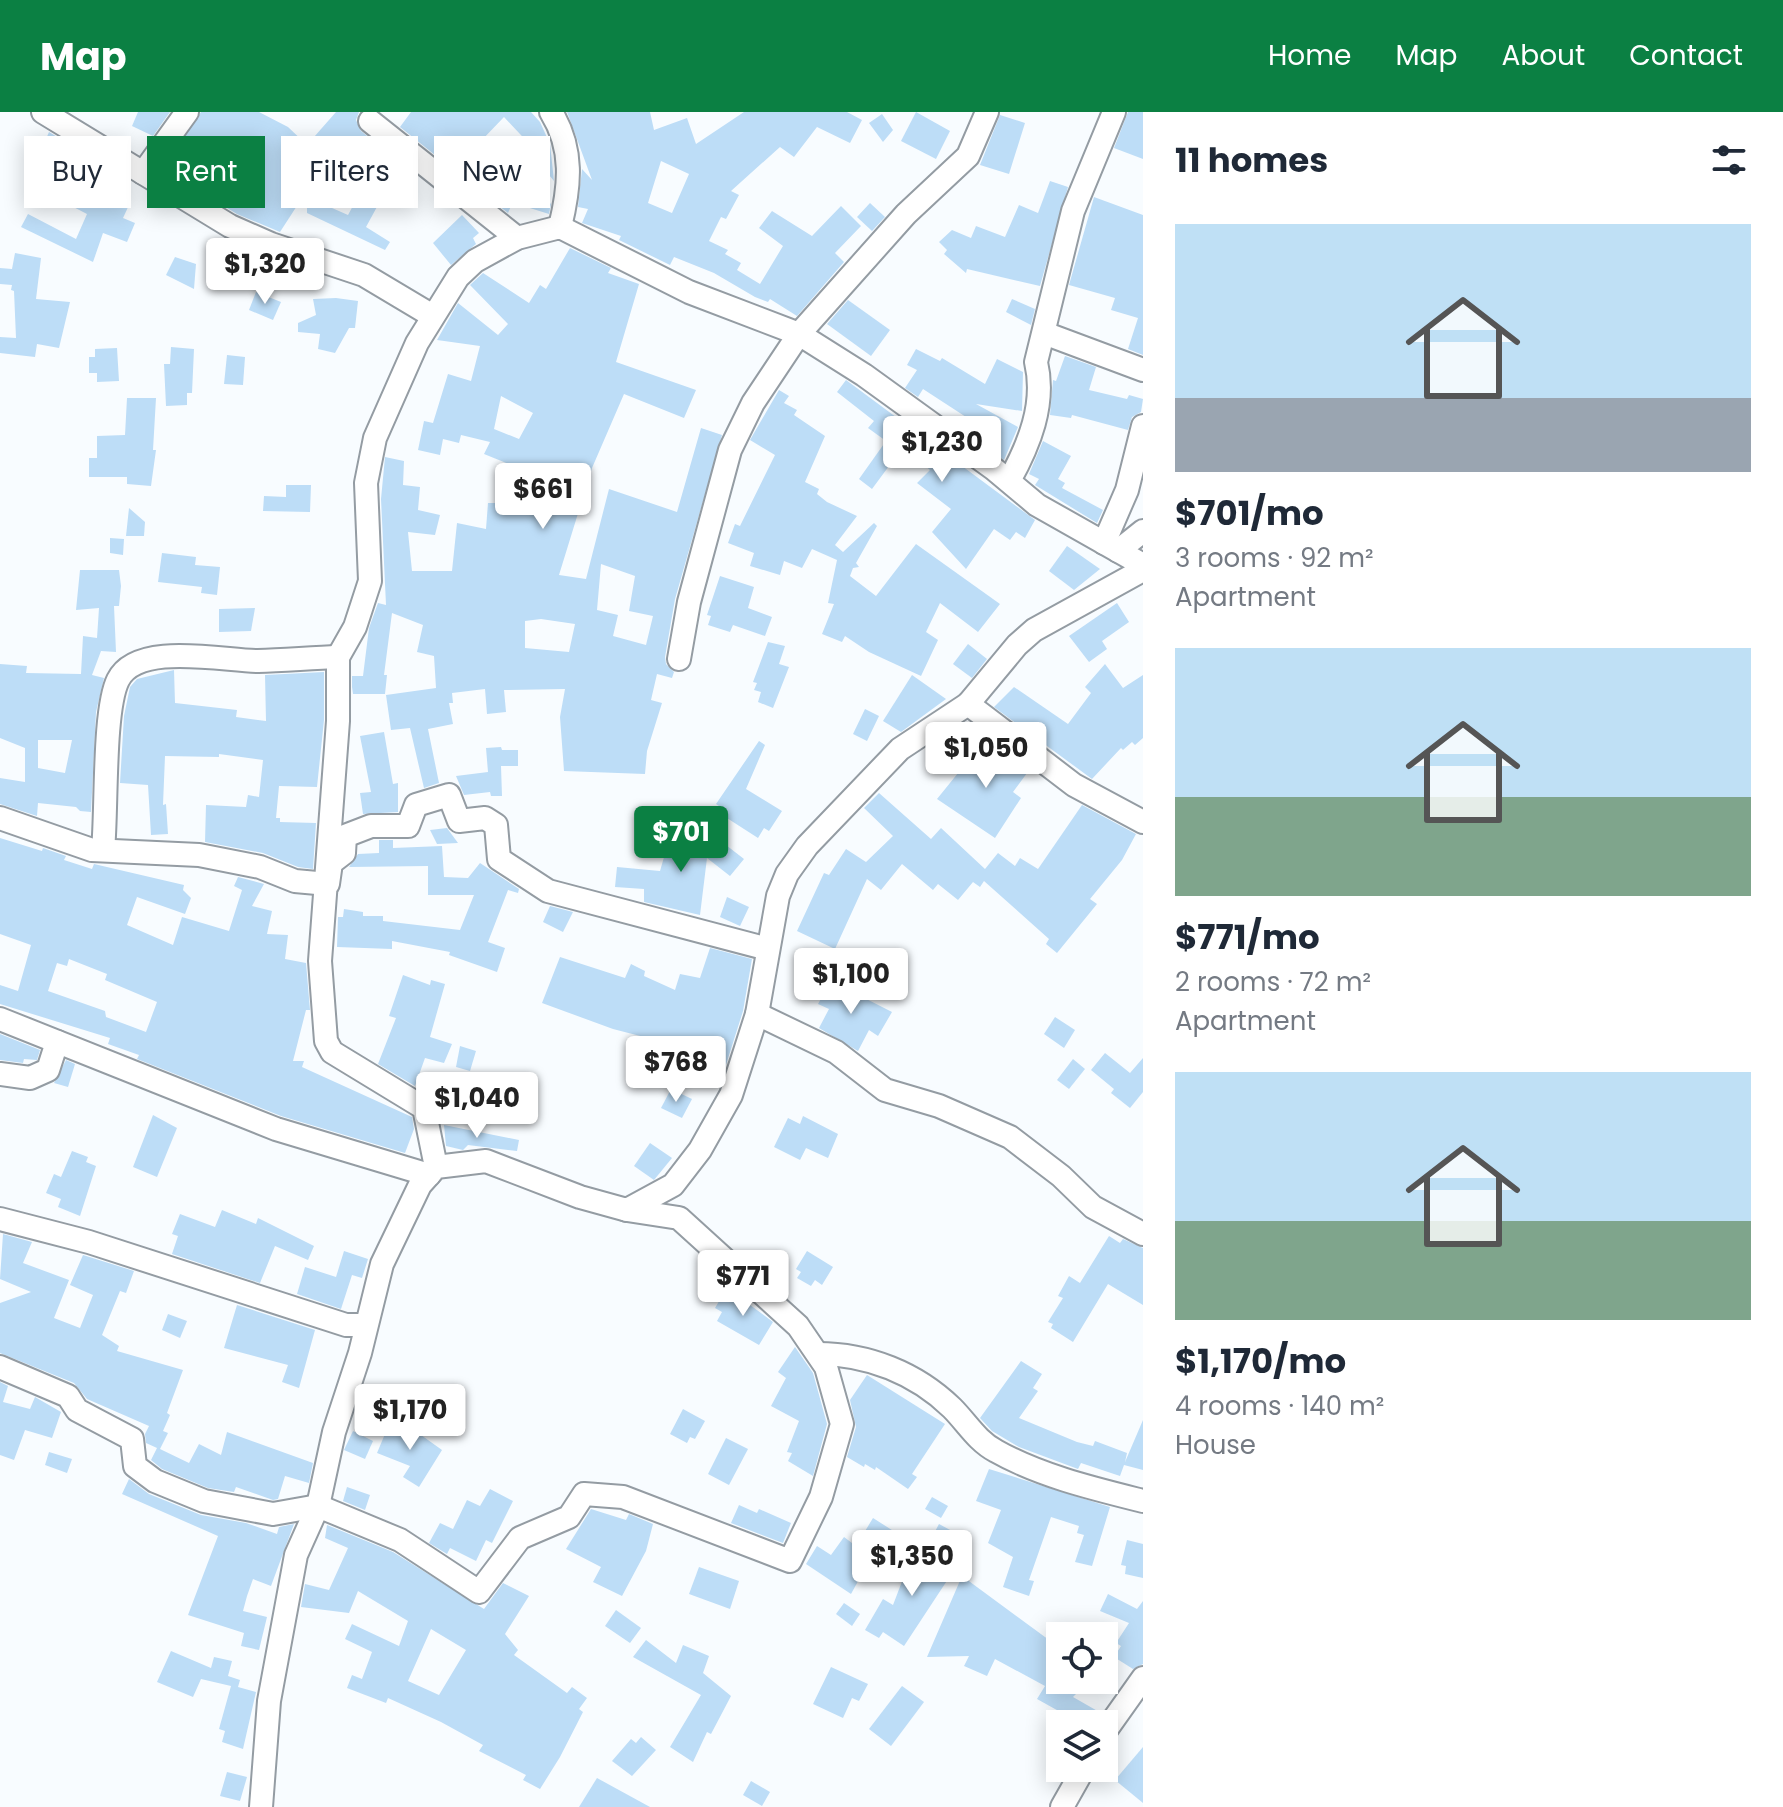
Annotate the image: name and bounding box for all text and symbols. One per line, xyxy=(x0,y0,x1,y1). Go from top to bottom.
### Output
text: Map xyxy=(40,30,127,83)
text: Home xyxy=(1268,36,1351,75)
text: Map xyxy=(1395,36,1457,75)
text: About xyxy=(1501,36,1585,75)
text: Contact xyxy=(1629,36,1743,75)
chip: Buy xyxy=(24,136,131,208)
chip: Rent xyxy=(147,136,265,208)
chip: Filters xyxy=(281,136,418,208)
chip: New xyxy=(434,136,550,208)
text: 11 homes xyxy=(1175,136,1328,184)
icon: filters xyxy=(1707,138,1751,182)
pin: $1,320 xyxy=(200,238,330,306)
text: $1,320 xyxy=(224,246,306,282)
icon: home xyxy=(1391,276,1535,420)
pin: $1,230 xyxy=(877,416,1007,484)
text: $1,230 xyxy=(901,424,983,460)
pin: $661 xyxy=(496,463,590,531)
text: $661 xyxy=(513,471,573,507)
text: $701/mo xyxy=(1175,489,1324,537)
text: 3 rooms · 92 m² xyxy=(1175,540,1374,576)
text: Apartment xyxy=(1175,579,1316,615)
icon: home xyxy=(1391,700,1535,844)
pin: $1,050 xyxy=(921,722,1051,790)
text: $1,050 xyxy=(943,730,1029,766)
pin: $701 xyxy=(634,806,728,874)
text: $701 xyxy=(652,814,710,850)
text: $771/mo xyxy=(1175,913,1320,961)
pin: $1,100 xyxy=(786,948,916,1016)
text: $1,100 xyxy=(812,956,890,992)
text: 2 rooms · 72 m² xyxy=(1175,964,1371,1000)
text: Apartment xyxy=(1175,1003,1316,1039)
pin: $768 xyxy=(629,1036,723,1104)
text: $768 xyxy=(644,1044,708,1080)
pin: $1,040 xyxy=(412,1072,542,1140)
text: $1,040 xyxy=(434,1080,520,1116)
icon: home xyxy=(1391,1124,1535,1268)
pin: $771 xyxy=(696,1250,790,1318)
text: $771 xyxy=(716,1258,770,1294)
text: $1,170/mo xyxy=(1175,1337,1346,1385)
pin: $1,170 xyxy=(345,1384,475,1452)
text: 4 rooms · 140 m² xyxy=(1175,1388,1384,1424)
text: $1,170 xyxy=(373,1392,447,1428)
text: House xyxy=(1175,1427,1256,1463)
pin: $1,350 xyxy=(847,1530,977,1598)
text: $1,350 xyxy=(870,1538,954,1574)
map controls xyxy=(1046,1622,1118,1782)
button: locate xyxy=(1046,1622,1118,1694)
button: layers xyxy=(1046,1710,1118,1782)

